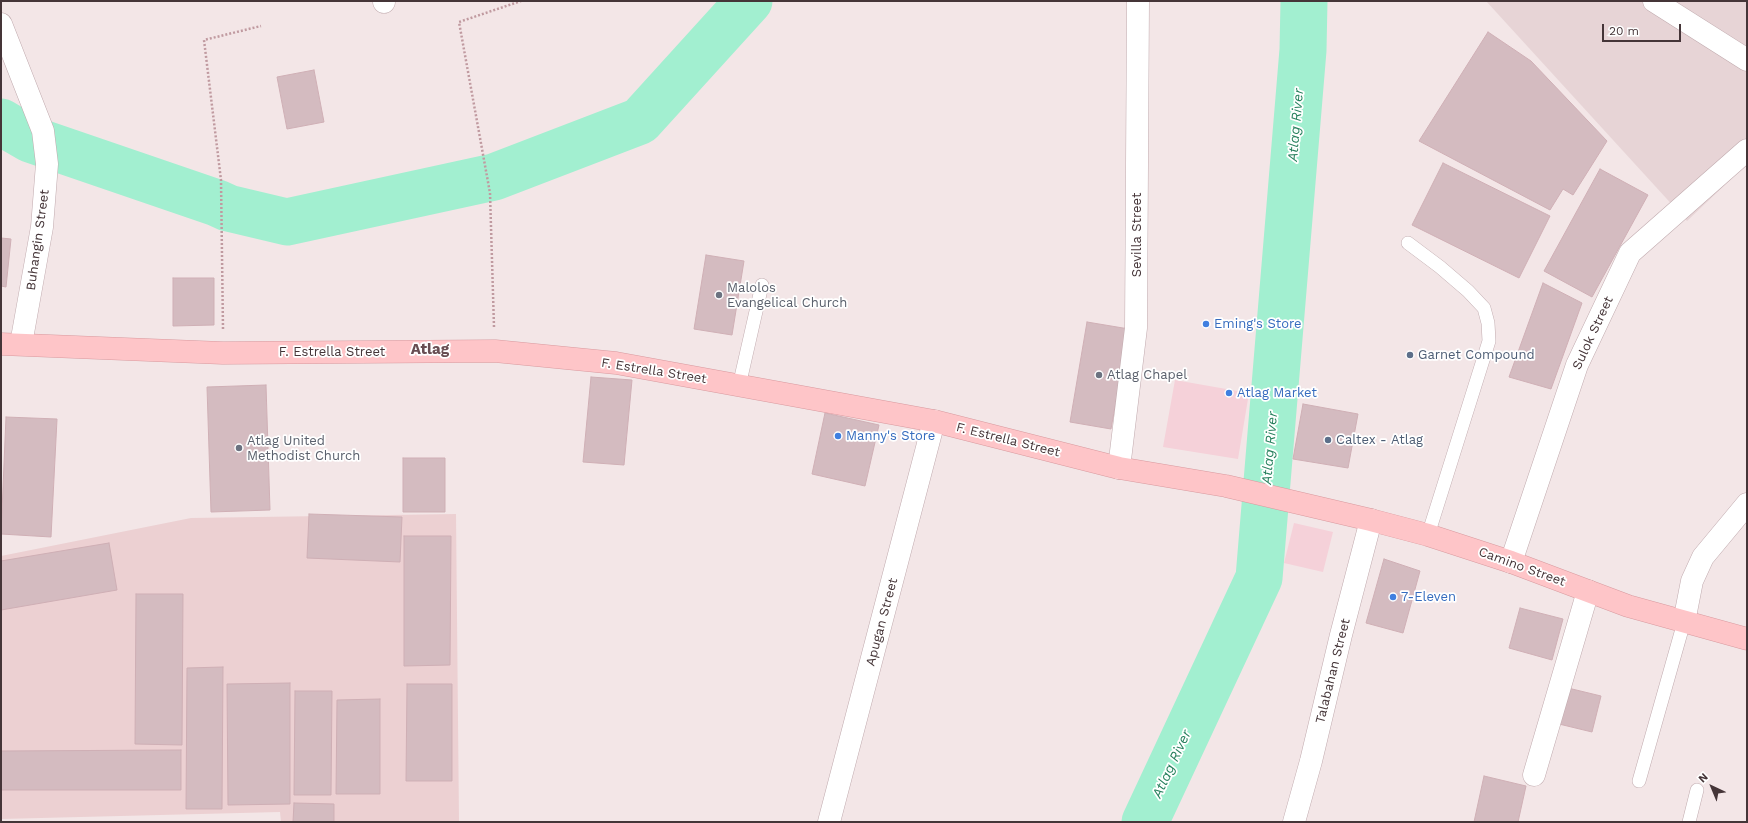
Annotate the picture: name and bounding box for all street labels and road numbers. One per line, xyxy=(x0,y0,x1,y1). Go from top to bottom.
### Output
street label: Buhangin Street xyxy=(23,188,53,292)
street label: Sevilla Street xyxy=(1129,193,1145,277)
street label: Sulok Street xyxy=(1569,294,1617,372)
street label: F. Estrella Street xyxy=(279,344,385,360)
street label: F. Estrella Street xyxy=(600,355,708,387)
street label: F. Estrella Street xyxy=(954,420,1062,460)
street label: Camino Street xyxy=(1476,544,1568,590)
street label: Apugan Street xyxy=(863,576,901,668)
street label: Talabahan Street xyxy=(1312,617,1354,725)

